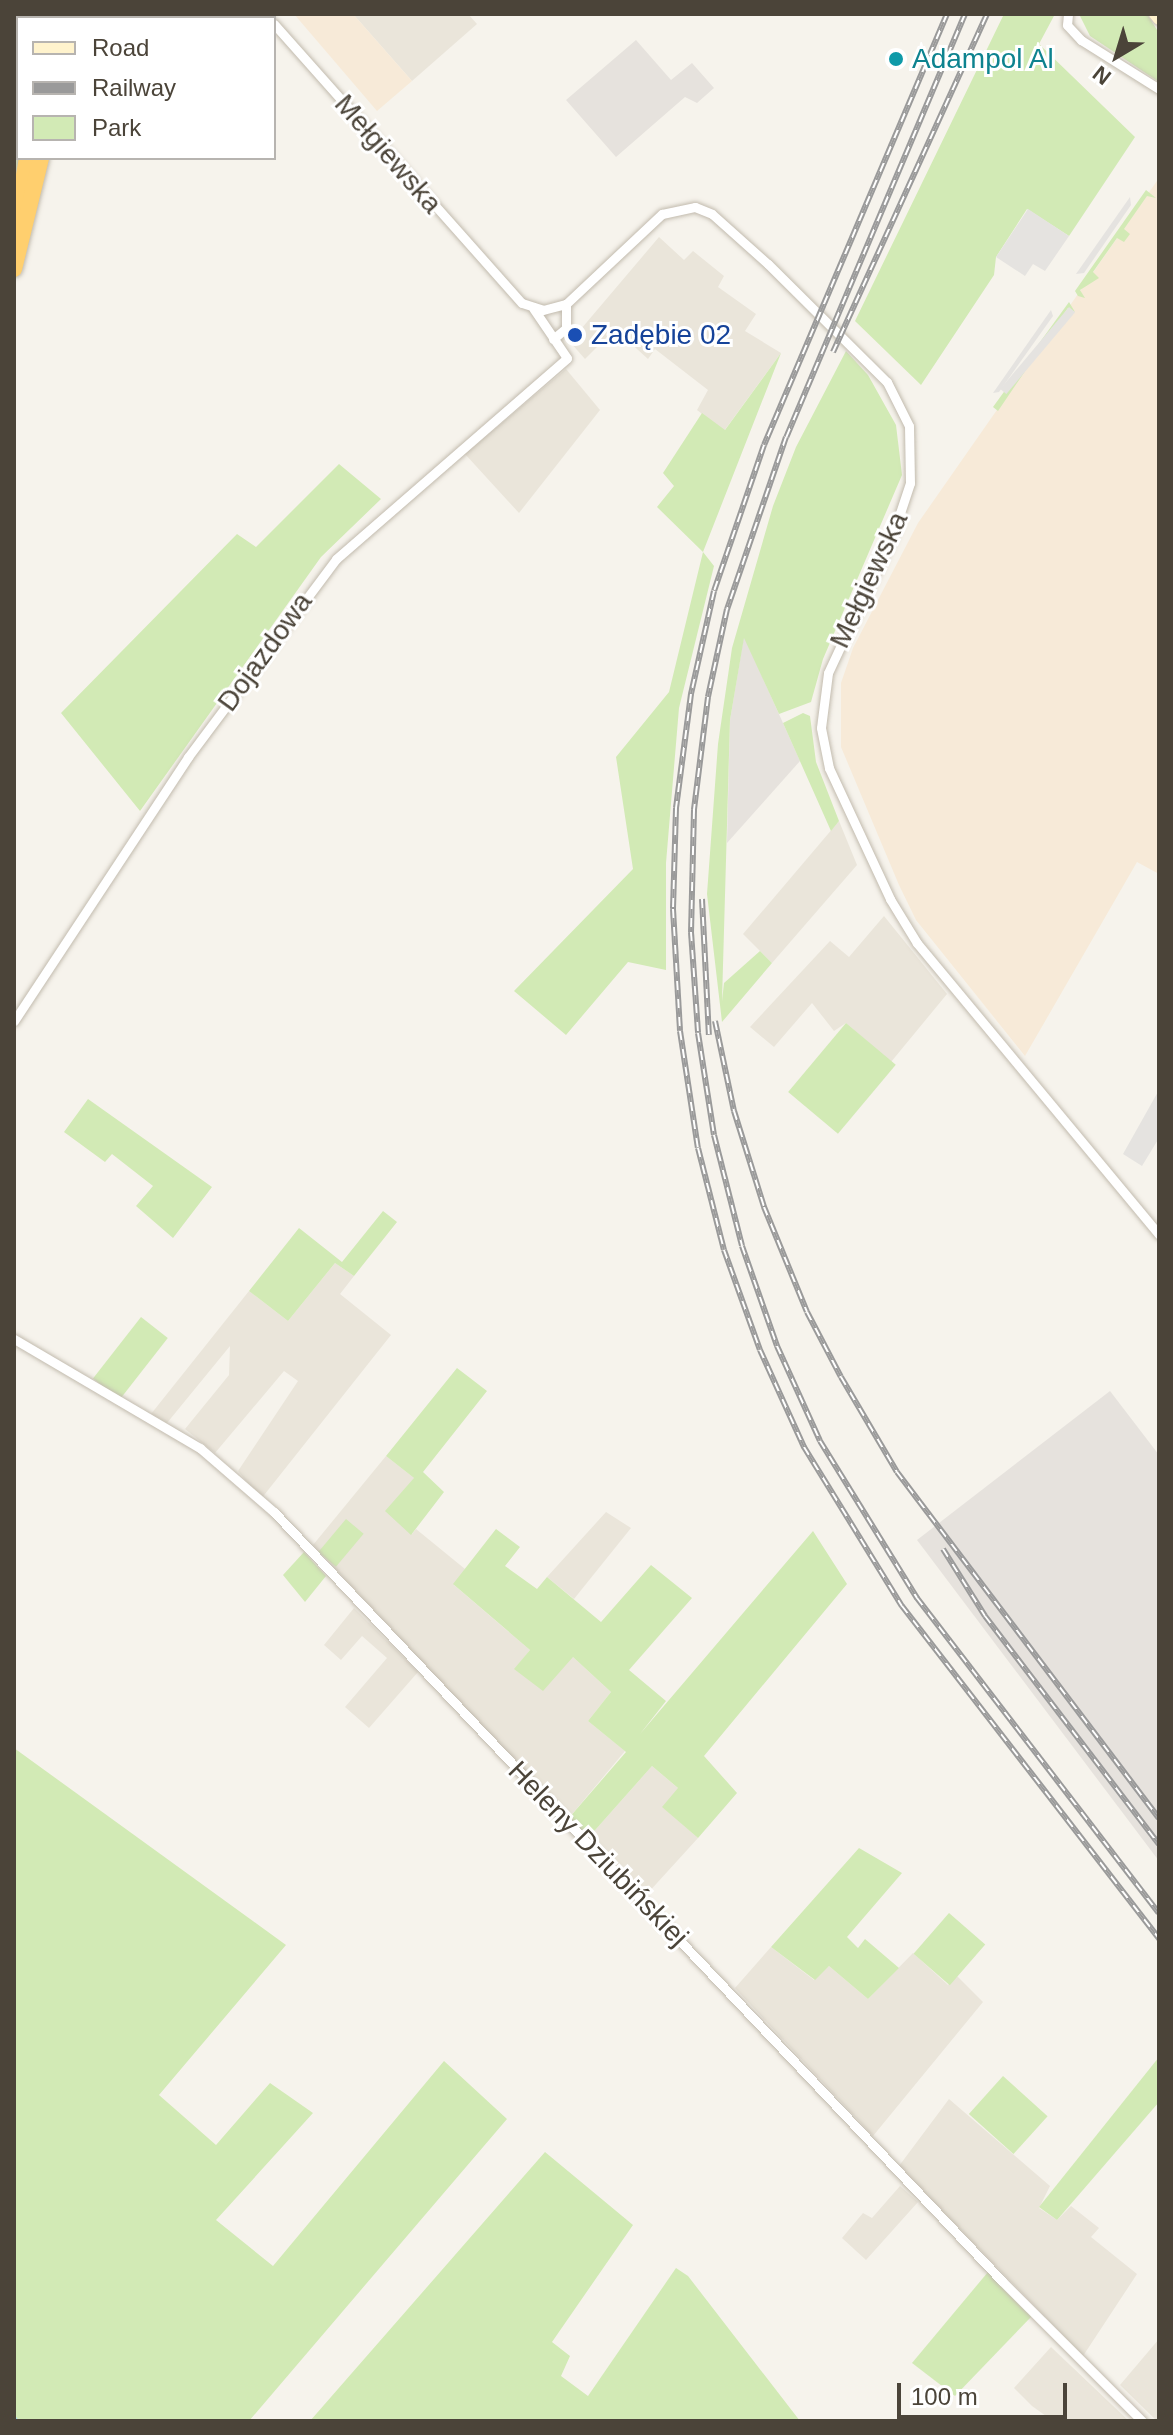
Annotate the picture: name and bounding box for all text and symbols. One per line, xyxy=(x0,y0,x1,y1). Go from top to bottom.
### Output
legend xyxy=(16,16,276,160)
north arrow xyxy=(1077,16,1157,96)
text: Road xyxy=(92,34,149,61)
place label: Adampol Al xyxy=(912,42,1055,76)
marker: Adampol Al xyxy=(887,50,905,68)
text: N xyxy=(1088,61,1116,90)
text: Railway xyxy=(92,74,176,101)
street label: Mełgiewska xyxy=(327,88,449,220)
text: Park xyxy=(92,114,141,141)
place label: Zadębie 02 xyxy=(591,318,731,352)
marker: Zadębie 02 xyxy=(566,326,584,344)
street label: Mełgiewska xyxy=(823,507,915,653)
street label: Dojazdowa xyxy=(211,586,319,718)
street label: Heleny Dziubińskiej xyxy=(501,1754,695,1954)
scale bar xyxy=(901,2367,1071,2417)
text: 100 m xyxy=(911,2383,978,2410)

